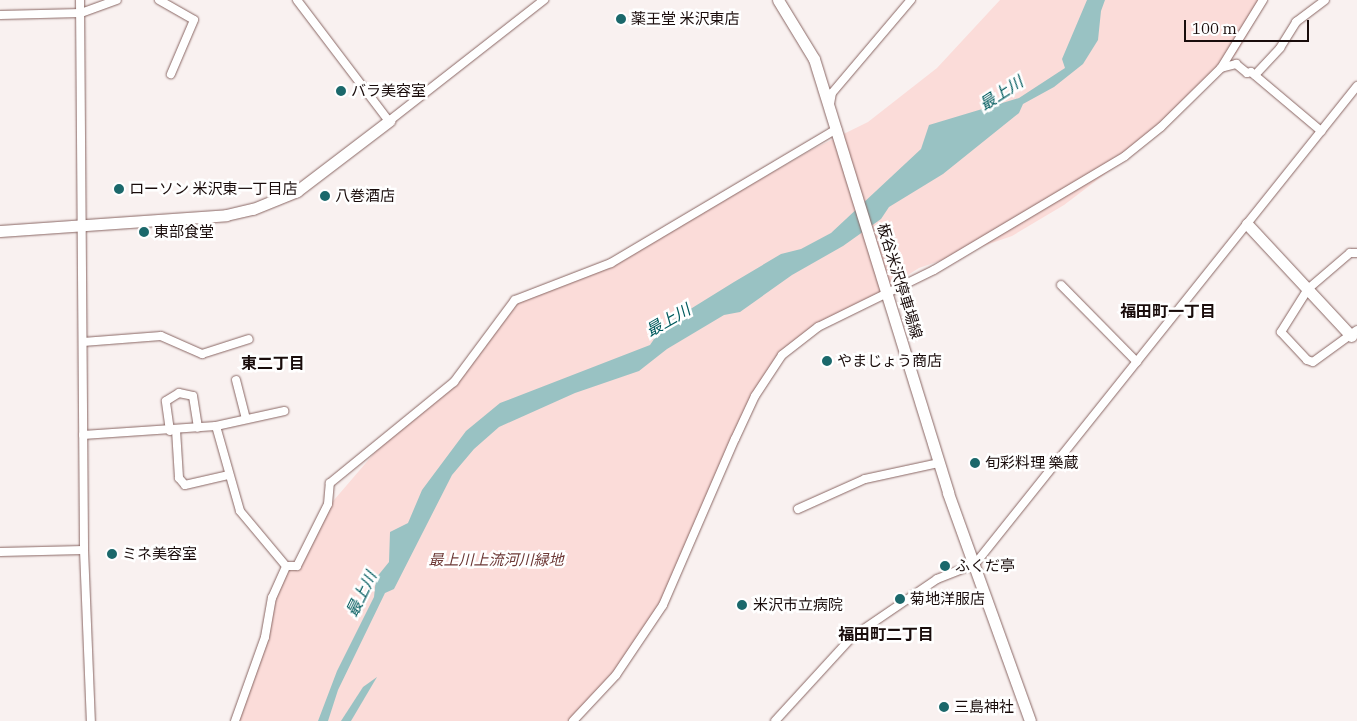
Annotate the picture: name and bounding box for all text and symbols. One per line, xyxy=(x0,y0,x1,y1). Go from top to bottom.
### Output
place label: 薬王堂 米沢東店 xyxy=(631,10,739,28)
scale bar xyxy=(1187,10,1312,42)
marker: 薬王堂 米沢東店 xyxy=(615,13,627,25)
text: 100 m xyxy=(1192,19,1237,38)
water label: 最上川 xyxy=(976,72,1026,114)
place label: バラ美容室 xyxy=(351,82,426,100)
marker: バラ美容室 xyxy=(335,85,347,97)
place label: ローソン 米沢東一丁目店 xyxy=(129,180,297,198)
marker: ローソン 米沢東一丁目店 xyxy=(113,183,125,195)
place label: 八巻酒店 xyxy=(335,187,395,205)
marker: 八巻酒店 xyxy=(319,190,331,202)
street label: 板谷米沢停車場線 xyxy=(874,221,926,341)
place label: 東部食堂 xyxy=(154,223,214,241)
marker: 東部食堂 xyxy=(138,226,150,238)
water label: 最上川 xyxy=(642,300,694,340)
district label: 福田町一丁目 xyxy=(1120,301,1216,321)
place label: やまじょう商店 xyxy=(837,352,942,370)
district label: 東二丁目 xyxy=(241,353,305,373)
marker: やまじょう商店 xyxy=(821,355,833,367)
place label: 旬彩料理 樂蔵 xyxy=(985,454,1078,472)
marker: 旬彩料理 樂蔵 xyxy=(969,457,981,469)
place label: ミネ美容室 xyxy=(122,545,197,563)
marker: ミネ美容室 xyxy=(106,548,118,560)
park label: 最上川上流河川緑地 xyxy=(429,551,563,569)
place label: ふくだ亭 xyxy=(955,557,1015,575)
marker: ふくだ亭 xyxy=(939,560,951,572)
water label: 最上川 xyxy=(342,568,380,620)
place label: 菊地洋服店 xyxy=(910,590,985,608)
marker: 菊地洋服店 xyxy=(894,593,906,605)
place label: 米沢市立病院 xyxy=(753,596,843,614)
marker: 米沢市立病院 xyxy=(735,598,749,612)
district label: 福田町二丁目 xyxy=(838,624,934,644)
place label: 三島神社 xyxy=(954,698,1014,716)
marker: 三島神社 xyxy=(938,701,950,713)

